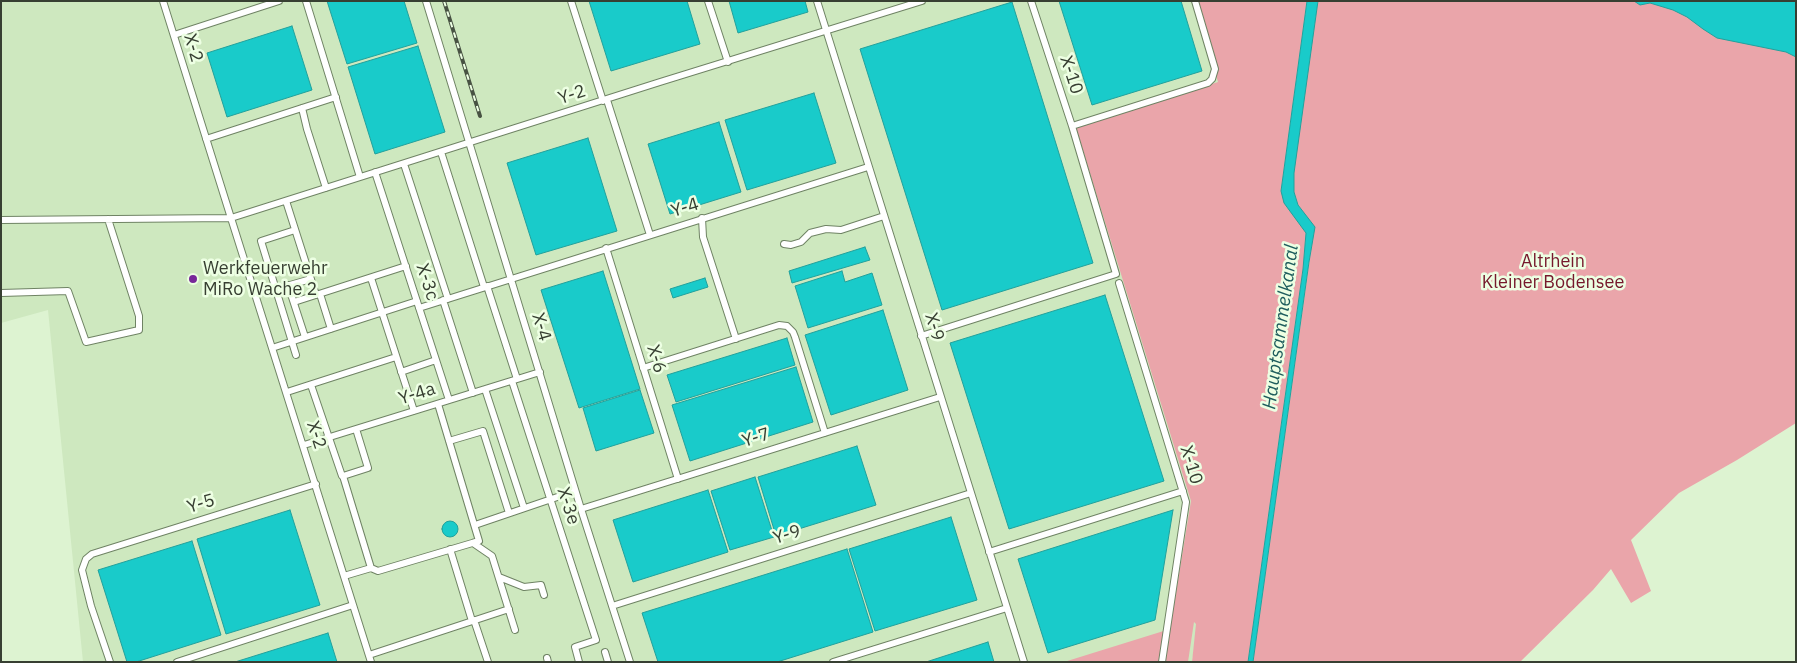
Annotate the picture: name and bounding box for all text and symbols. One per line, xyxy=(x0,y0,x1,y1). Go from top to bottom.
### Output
street label: X-2 xyxy=(179,31,207,65)
street label: X-10 xyxy=(1055,53,1087,97)
street label: Y-2 xyxy=(555,80,589,110)
street label: Y-4 xyxy=(669,194,701,222)
water label: Hauptsammelkanal xyxy=(1258,243,1304,411)
park label: Altrhein Kleiner Bodensee xyxy=(1482,251,1624,294)
place label: Werkfeuerwehr MiRo Wache 2 xyxy=(203,258,328,300)
street label: X-3c xyxy=(411,261,443,303)
marker: Werkfeuerwehr MiRo Wache 2 xyxy=(187,273,199,285)
street label: X-4 xyxy=(527,310,555,344)
street label: X-9 xyxy=(920,310,948,344)
street label: X-6 xyxy=(642,342,670,376)
street label: Y-4a xyxy=(396,378,438,410)
street label: X-2 xyxy=(301,418,331,452)
street label: Y-7 xyxy=(740,424,772,452)
street label: X-10 xyxy=(1175,443,1207,487)
street label: X-3e xyxy=(552,485,584,527)
street label: Y-5 xyxy=(185,490,217,518)
street label: Y-9 xyxy=(771,521,803,549)

